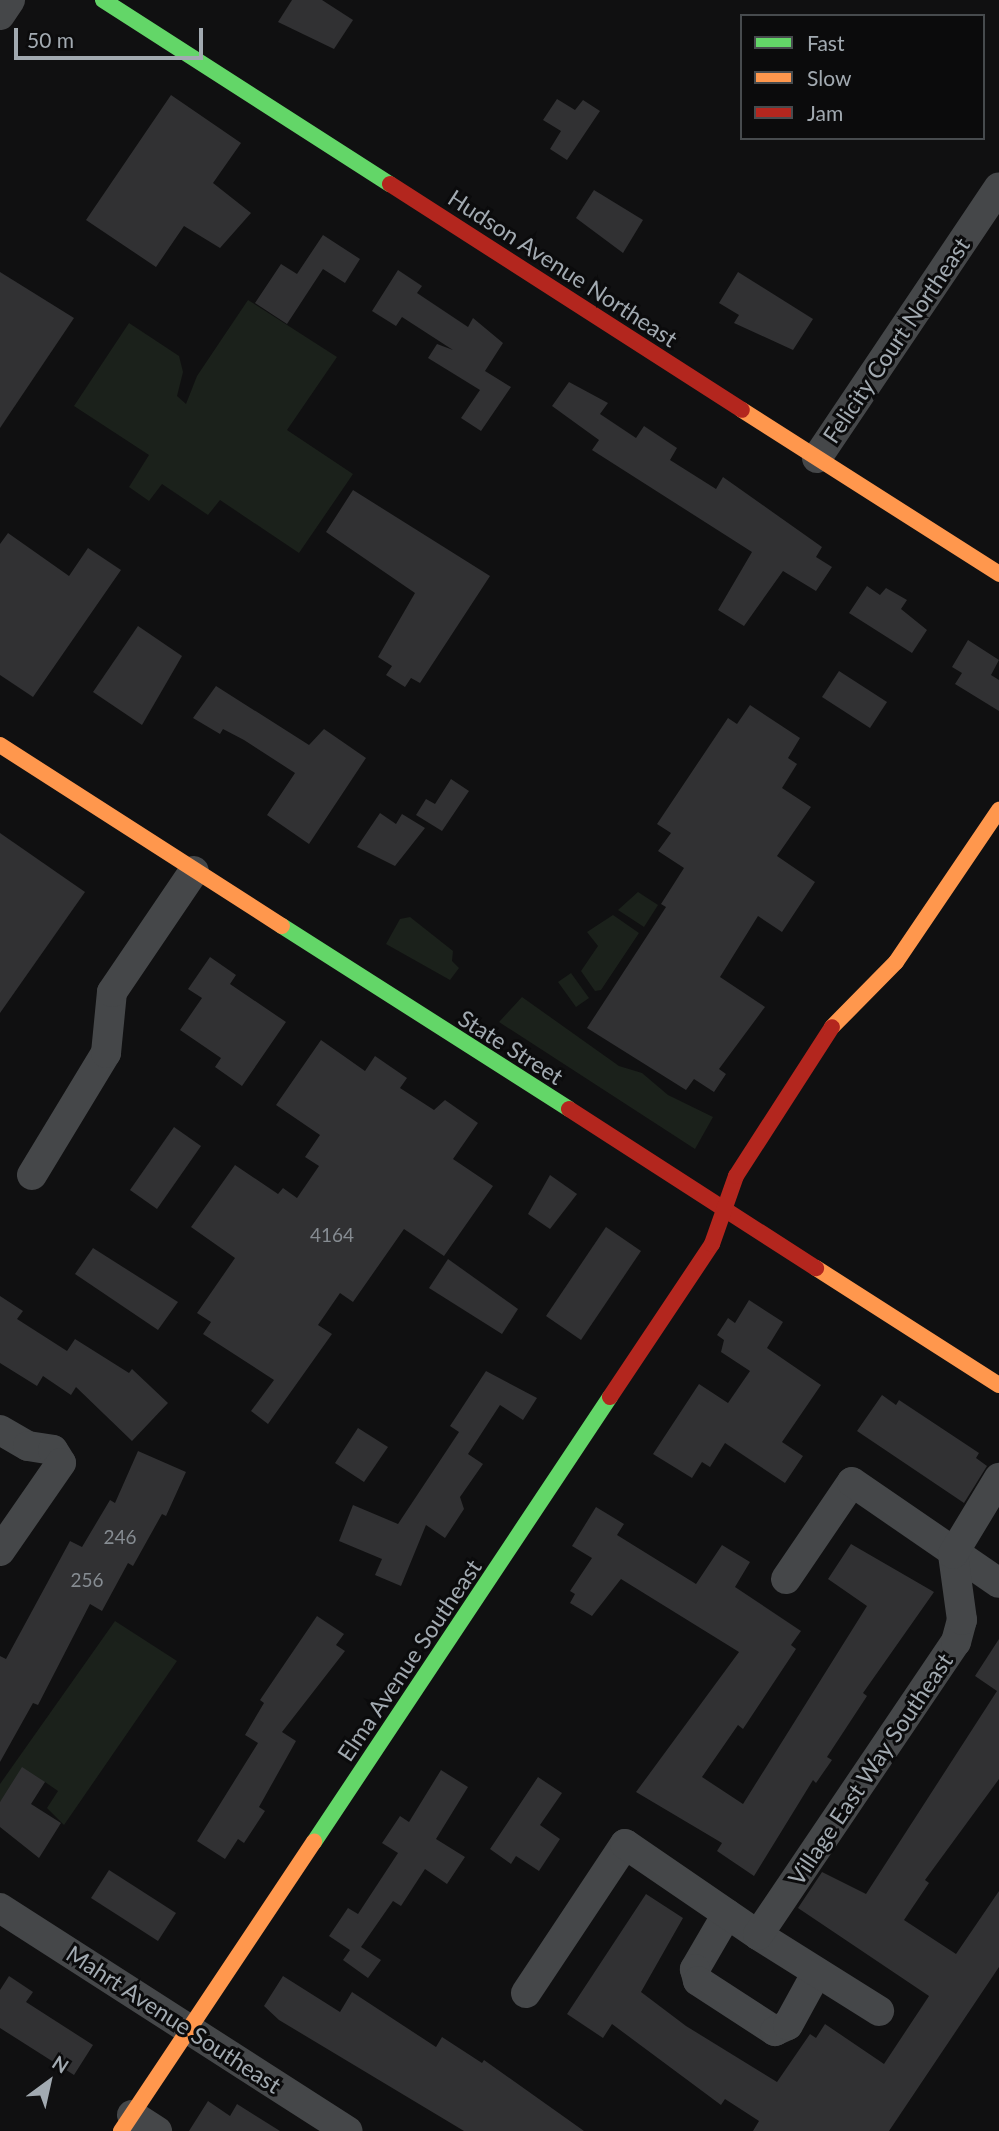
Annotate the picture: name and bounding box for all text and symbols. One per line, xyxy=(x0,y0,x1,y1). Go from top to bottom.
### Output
scale bar xyxy=(18,14,206,58)
legend xyxy=(740,14,985,140)
text: 50 m xyxy=(27,27,74,52)
text: Fast xyxy=(807,30,844,55)
text: Slow xyxy=(807,65,851,90)
text: Jam xyxy=(807,100,843,125)
street label: Hudson Avenue Northeast xyxy=(443,183,683,353)
street label: Felicity Court Northeast xyxy=(817,232,975,448)
street label: State Street xyxy=(454,1004,568,1090)
house number: 4164 xyxy=(310,1224,354,1246)
house number: 246 xyxy=(103,1526,137,1548)
street label: Elma Avenue Southeast xyxy=(331,1554,487,1766)
house number: 256 xyxy=(70,1569,104,1591)
street label: Village East Way Southeast xyxy=(782,1648,958,1890)
street label: Mahrt Avenue Southeast xyxy=(61,1939,287,2099)
north arrow xyxy=(14,2047,84,2117)
text: N xyxy=(48,2050,73,2078)

